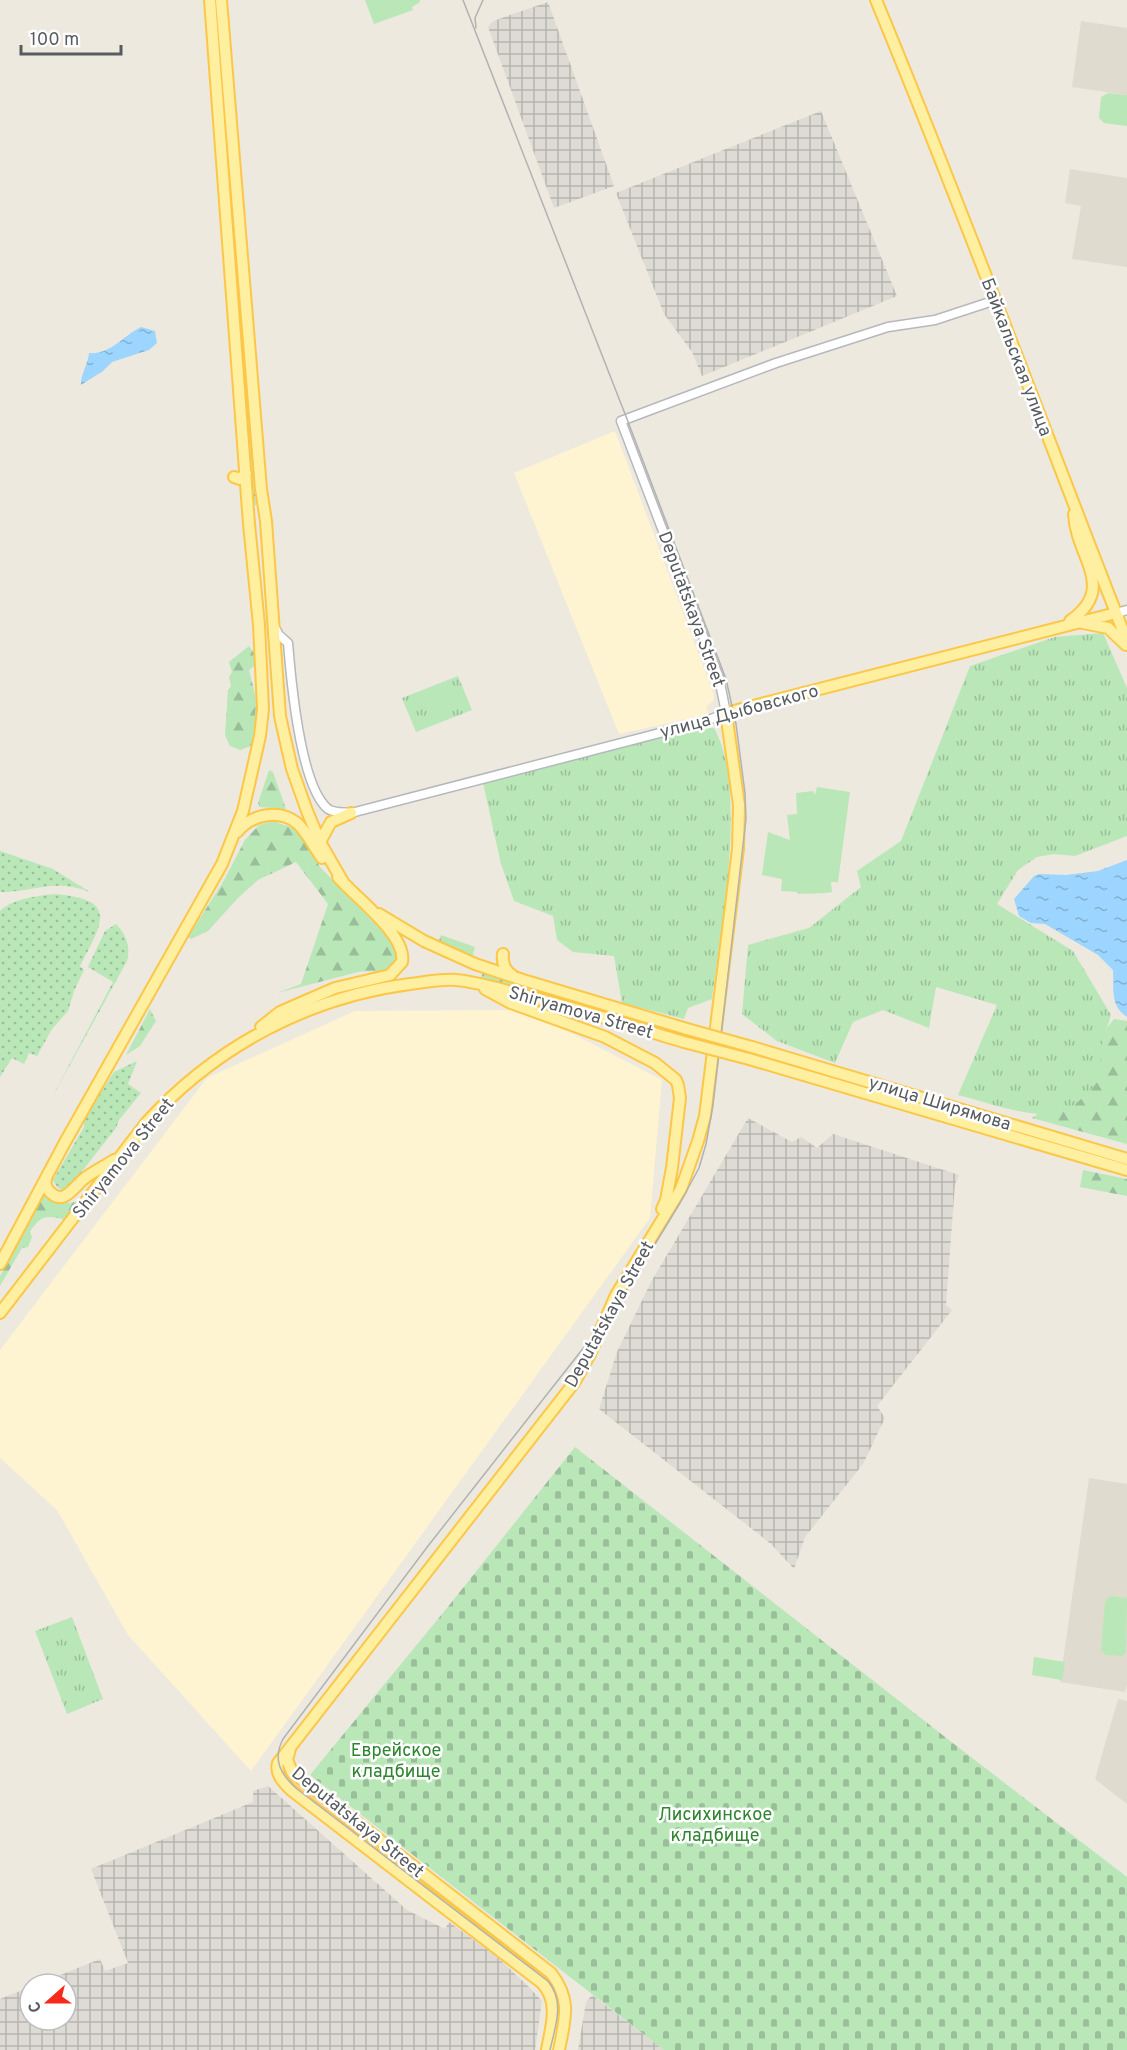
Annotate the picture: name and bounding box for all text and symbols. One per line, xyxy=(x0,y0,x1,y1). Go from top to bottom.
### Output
scale bar xyxy=(21,18,122,56)
text: 100 m xyxy=(30,29,79,52)
street label: Байкальская улица xyxy=(975,275,1056,440)
street label: Deputatskaya Street xyxy=(652,528,729,691)
street label: улица Дыбовского xyxy=(658,680,821,745)
street label: Shiryamova Street xyxy=(506,982,655,1045)
street label: улица Ширямова xyxy=(866,1072,1014,1137)
street label: Shiryamova Street xyxy=(68,1094,180,1224)
street label: Deputatskaya Street xyxy=(560,1237,660,1392)
park label: Еврейское кладбище xyxy=(351,1740,441,1784)
street label: Deputatskaya Street xyxy=(286,1763,428,1884)
park label: Лисихинское кладбище xyxy=(658,1804,772,1848)
north arrow xyxy=(18,1972,78,2032)
text: С xyxy=(25,1998,47,2015)

